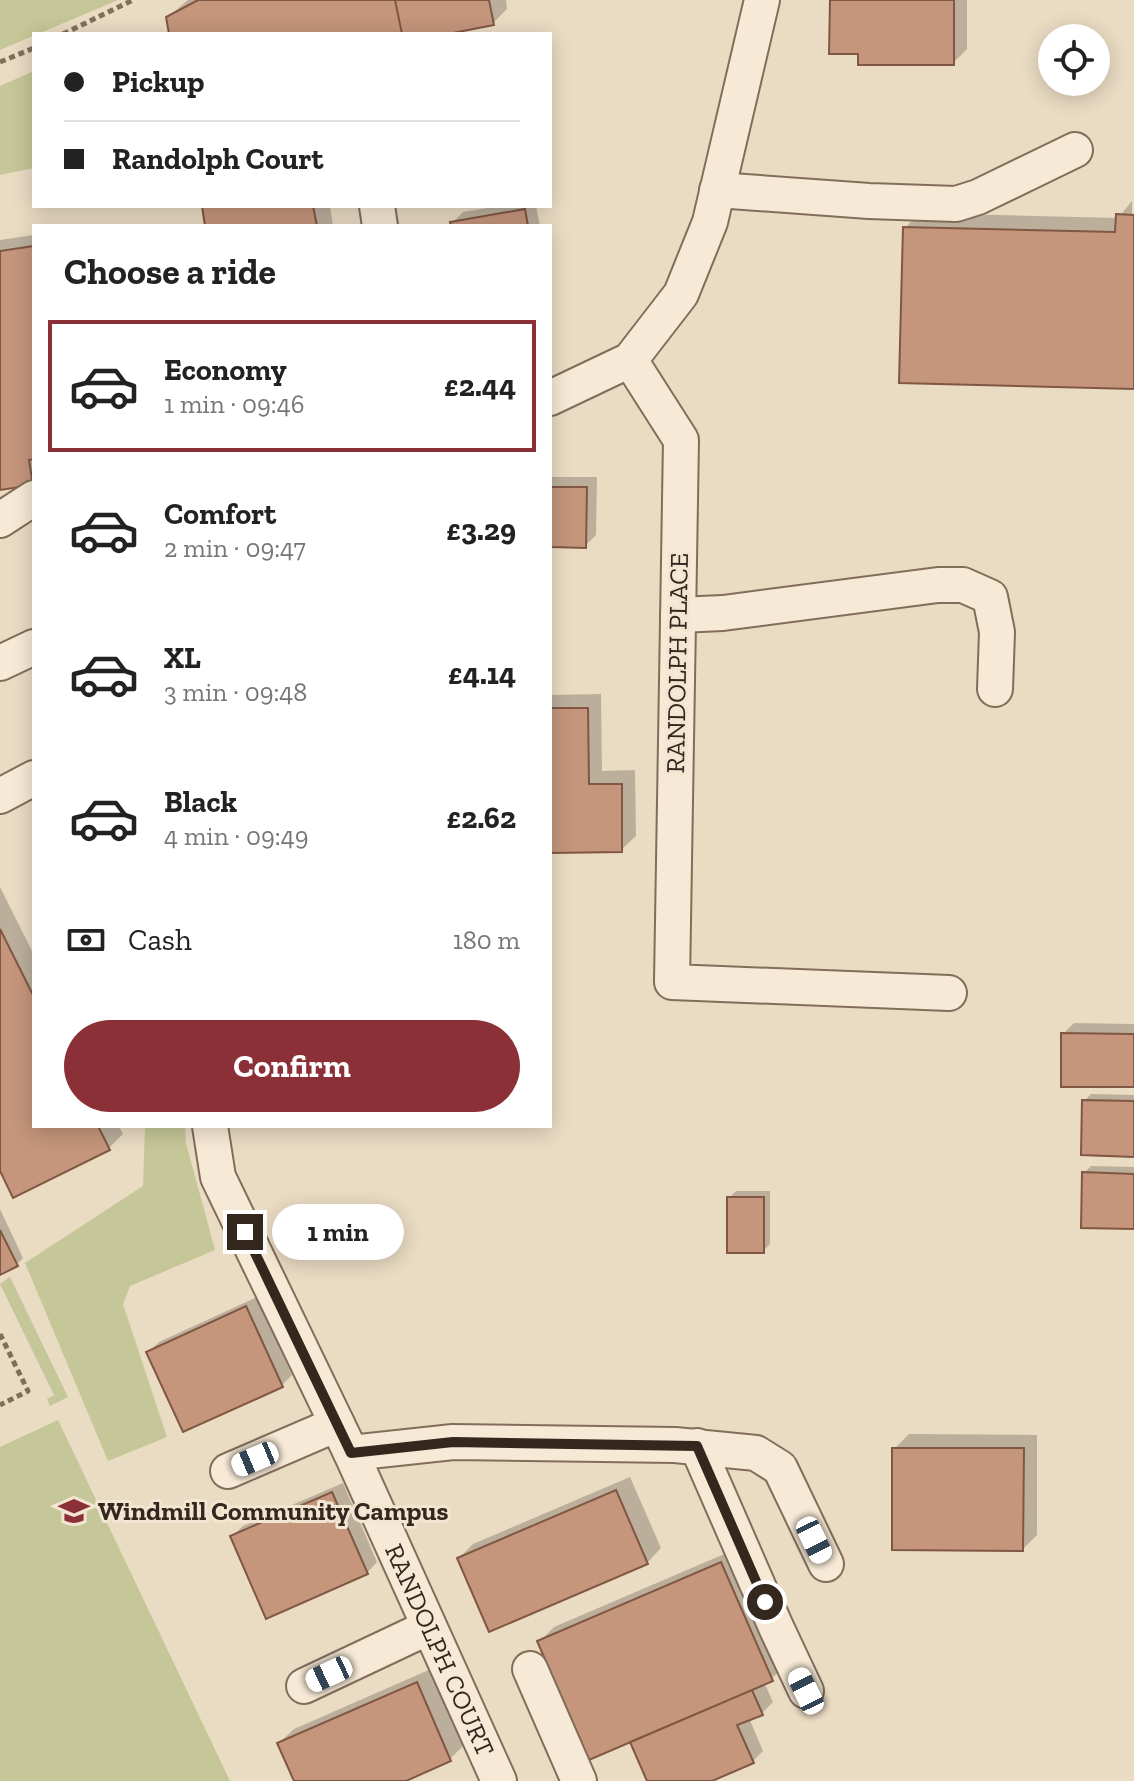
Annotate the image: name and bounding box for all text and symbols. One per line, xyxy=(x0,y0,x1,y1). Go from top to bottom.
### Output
map controls xyxy=(1038,24,1110,96)
button: locate xyxy=(1038,24,1110,96)
text: Pickup xyxy=(112,64,204,100)
text: Randolph Court xyxy=(112,141,323,177)
text: Choose a ride xyxy=(64,250,276,293)
icon: car xyxy=(68,350,140,422)
text: Economy xyxy=(164,352,287,388)
text: £2.44 xyxy=(444,368,516,404)
text: 1 min · 09:46 xyxy=(164,388,304,420)
icon: car xyxy=(68,494,140,566)
text: Comfort xyxy=(164,496,276,532)
text: £3.29 xyxy=(446,512,516,548)
text: 2 min · 09:47 xyxy=(164,532,306,564)
street label: RANDOLPH PLACE xyxy=(659,552,695,774)
icon: car xyxy=(68,638,140,710)
text: XL xyxy=(164,640,201,676)
text: £4.14 xyxy=(448,656,516,692)
text: 3 min · 09:48 xyxy=(164,676,307,708)
icon: car xyxy=(68,782,140,854)
text: Black xyxy=(164,784,237,820)
text: £2.62 xyxy=(446,800,516,836)
text: 4 min · 09:49 xyxy=(164,820,308,852)
icon: cash xyxy=(64,918,108,962)
text: Cash xyxy=(128,922,192,958)
text: 180 m xyxy=(453,924,520,956)
button: Confirm xyxy=(64,1020,520,1112)
callout: 1 min xyxy=(273,1204,405,1260)
route end xyxy=(227,1214,263,1250)
text: 1 min xyxy=(307,1216,369,1248)
car xyxy=(228,1439,282,1479)
school or university icon: Windmill Community Campus xyxy=(57,1494,91,1528)
place label: Windmill Community Campus xyxy=(98,1495,448,1527)
car xyxy=(793,1513,835,1567)
street label: RANDOLPH COURT xyxy=(378,1539,502,1761)
route start xyxy=(747,1584,783,1620)
car xyxy=(302,1653,356,1695)
car xyxy=(785,1664,827,1718)

